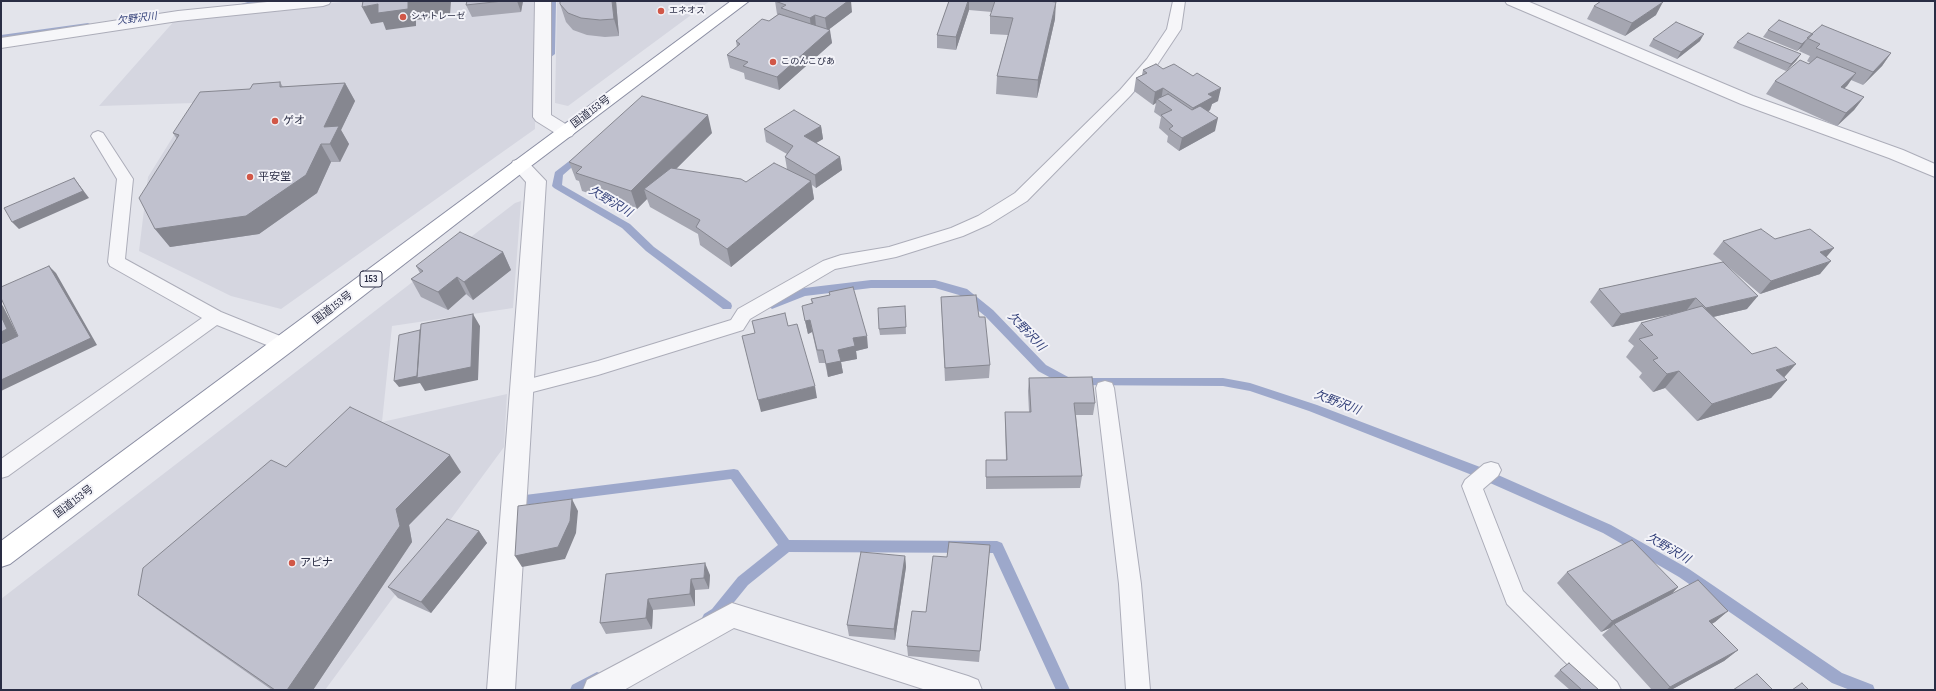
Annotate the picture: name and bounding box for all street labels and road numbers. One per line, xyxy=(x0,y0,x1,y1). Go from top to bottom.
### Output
street label: 国道153号 xyxy=(569,93,613,131)
road number: 153 xyxy=(360,271,382,287)
street label: 国道153号 xyxy=(311,289,355,327)
street label: 国道153号 xyxy=(52,483,96,521)

